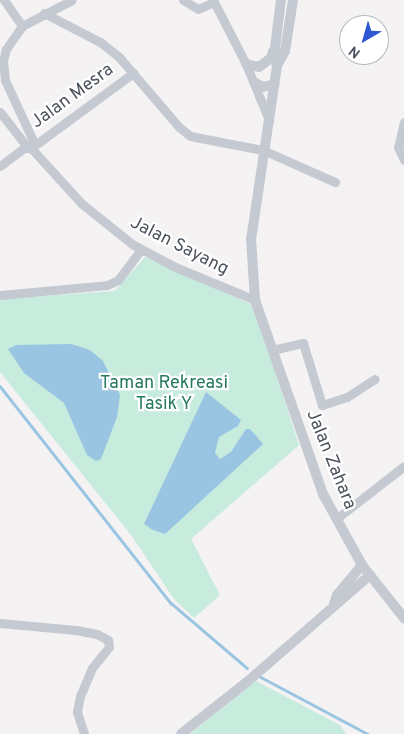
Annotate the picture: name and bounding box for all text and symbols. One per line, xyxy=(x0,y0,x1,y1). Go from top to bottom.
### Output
north arrow xyxy=(339,15,389,65)
text: N xyxy=(346,42,364,61)
street label: Jalan Mesra xyxy=(28,60,118,134)
street label: Jalan Sayang xyxy=(126,213,232,281)
park label: Taman Rekreasi Tasik Y xyxy=(100,374,228,416)
street label: Jalan Zahara xyxy=(300,407,360,513)

